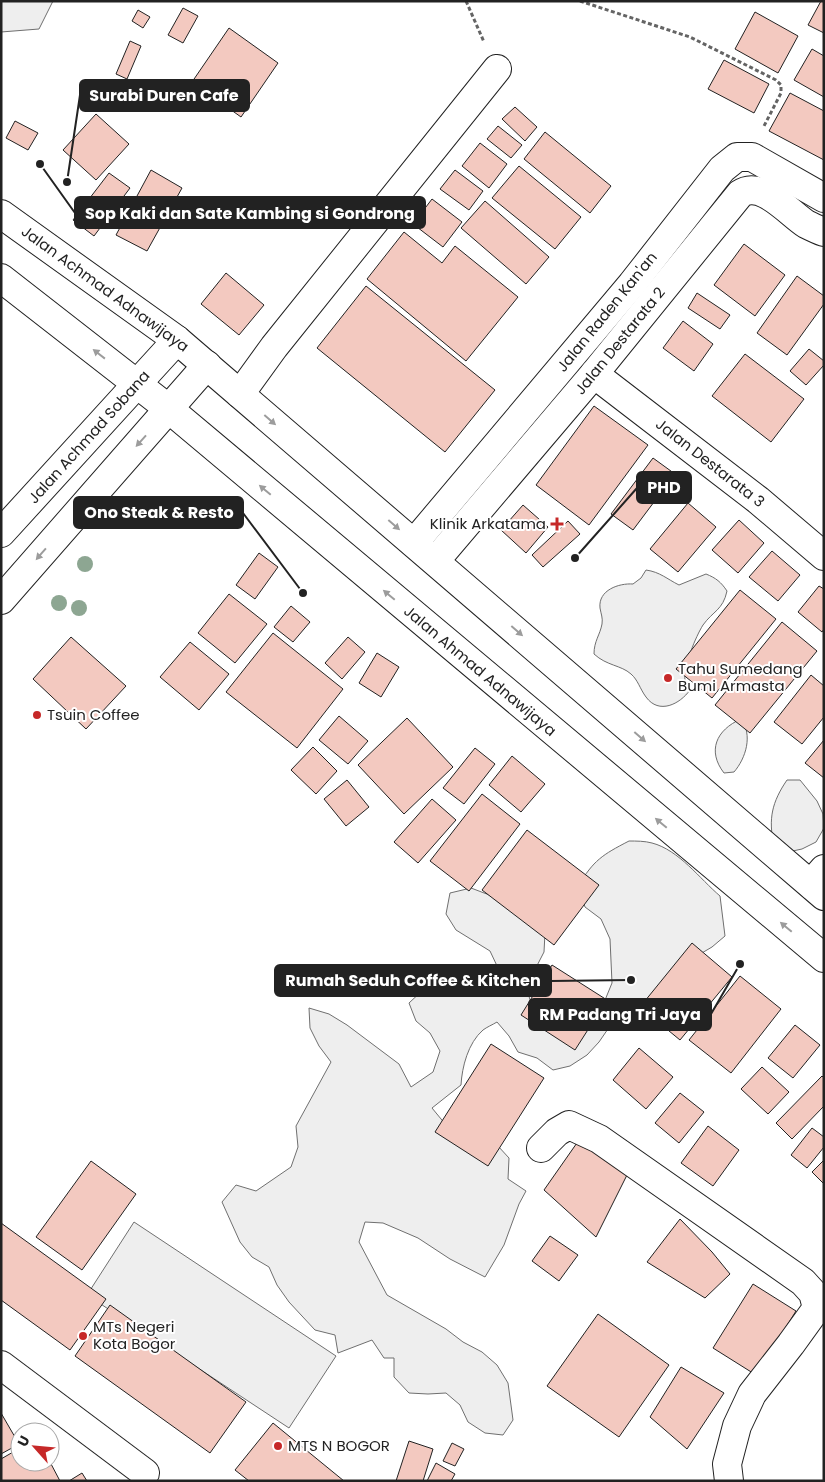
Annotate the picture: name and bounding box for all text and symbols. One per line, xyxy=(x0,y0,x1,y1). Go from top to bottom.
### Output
callout: Surabi Duren Cafe xyxy=(80,80,249,111)
text: Surabi Duren Cafe xyxy=(89,84,239,107)
callout: Sop Kaki dan Sate Kambing si Gondrong xyxy=(75,197,425,228)
text: Sop Kaki dan Sate Kambing si Gondrong xyxy=(85,202,415,225)
street label: Jalan Achmad Adnawijaya xyxy=(17,221,193,357)
street label: Jalan Raden Kan'an xyxy=(552,247,662,376)
street label: Jalan Destarata 2 xyxy=(570,282,670,399)
one-way arrow xyxy=(93,348,106,359)
street label: Jalan Achmad Sobana xyxy=(23,366,154,508)
street label: Jalan Destarata 3 xyxy=(651,413,769,512)
one-way arrow xyxy=(264,414,276,426)
one-way arrow xyxy=(135,435,146,448)
callout: PHD xyxy=(637,472,691,503)
text: PHD xyxy=(647,476,681,499)
one-way arrow xyxy=(260,484,272,496)
callout: Ono Steak & Resto xyxy=(74,497,243,528)
text: Ono Steak & Resto xyxy=(84,501,234,524)
place label: Klinik Arkatama xyxy=(430,513,546,534)
marker: Klinik Arkatama xyxy=(550,517,564,531)
one-way arrow xyxy=(387,520,400,531)
one-way arrow xyxy=(35,547,47,559)
one-way arrow xyxy=(383,589,396,600)
street label: Jalan Ahmad Adnawijaya xyxy=(399,600,561,741)
one-way arrow xyxy=(510,626,523,637)
place label: Tahu Sumedang Bumi Armasta xyxy=(678,658,803,696)
marker: Tahu Sumedang Bumi Armasta xyxy=(662,672,674,684)
place label: Tsuin Coffee xyxy=(47,704,140,725)
marker: Tsuin Coffee xyxy=(31,709,43,721)
one-way arrow xyxy=(634,732,647,743)
one-way arrow xyxy=(655,817,668,828)
one-way arrow xyxy=(780,921,793,932)
callout: Rumah Seduh Coffee & Kitchen xyxy=(275,965,551,996)
text: Rumah Seduh Coffee & Kitchen xyxy=(285,969,541,992)
callout: RM Padang Tri Jaya xyxy=(529,999,711,1030)
text: RM Padang Tri Jaya xyxy=(539,1003,701,1026)
place label: MTs Negeri Kota Bogor xyxy=(93,1316,176,1354)
marker: MTs Negeri Kota Bogor xyxy=(77,1330,89,1342)
north arrow xyxy=(10,1422,60,1472)
text: U xyxy=(12,1432,35,1450)
place label: MTS N BOGOR xyxy=(288,1435,390,1456)
marker: MTS N BOGOR xyxy=(272,1440,284,1452)

